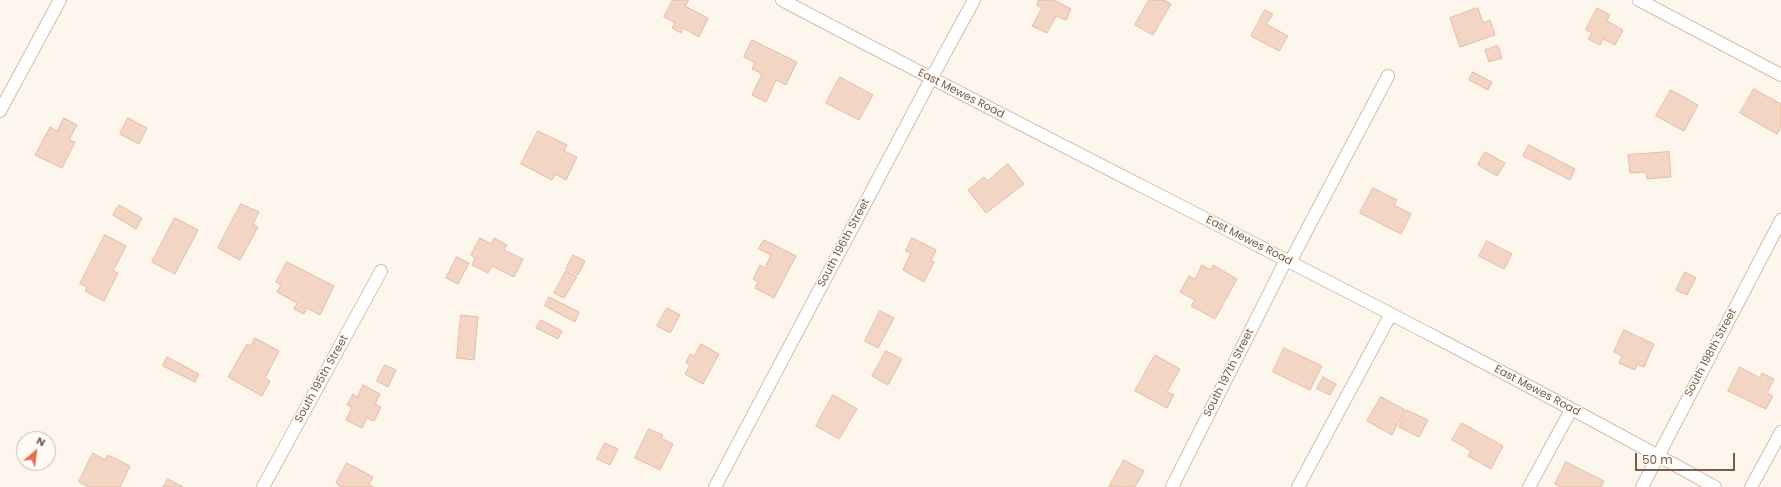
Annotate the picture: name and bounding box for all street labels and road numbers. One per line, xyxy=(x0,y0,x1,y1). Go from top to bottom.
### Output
street label: East Mewes Road xyxy=(916,67,1006,121)
street label: South 196th Street xyxy=(815,197,873,289)
street label: East Mewes Road xyxy=(1204,214,1294,268)
street label: South 198th Street xyxy=(1682,307,1740,399)
street label: South 197th Street xyxy=(1201,327,1257,419)
street label: South 195th Street xyxy=(292,333,352,425)
street label: East Mewes Road xyxy=(1492,363,1582,419)

